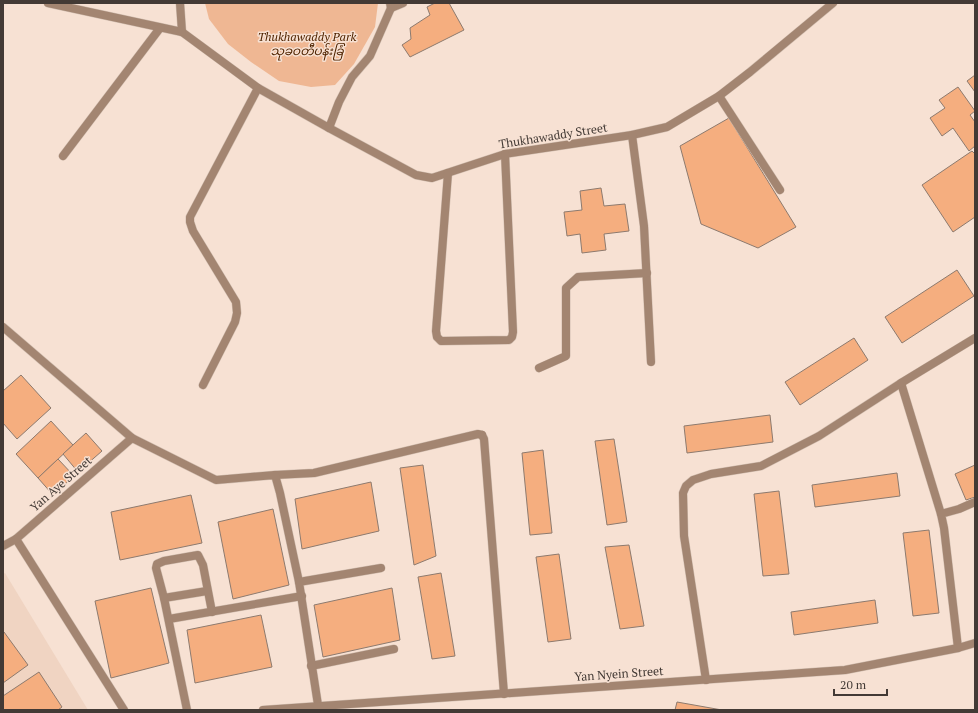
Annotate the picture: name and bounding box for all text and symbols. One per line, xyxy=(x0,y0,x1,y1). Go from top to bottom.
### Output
park label: Thukhawaddy Park သုခဝတီပန်းခြံ xyxy=(258,29,357,61)
street label: Thukhawaddy Street xyxy=(498,119,609,151)
street label: Yan Aye Street xyxy=(27,452,95,514)
street label: Yan Nyein Street xyxy=(574,663,665,684)
scale bar xyxy=(834,671,887,697)
text: 20 m xyxy=(840,677,867,692)

